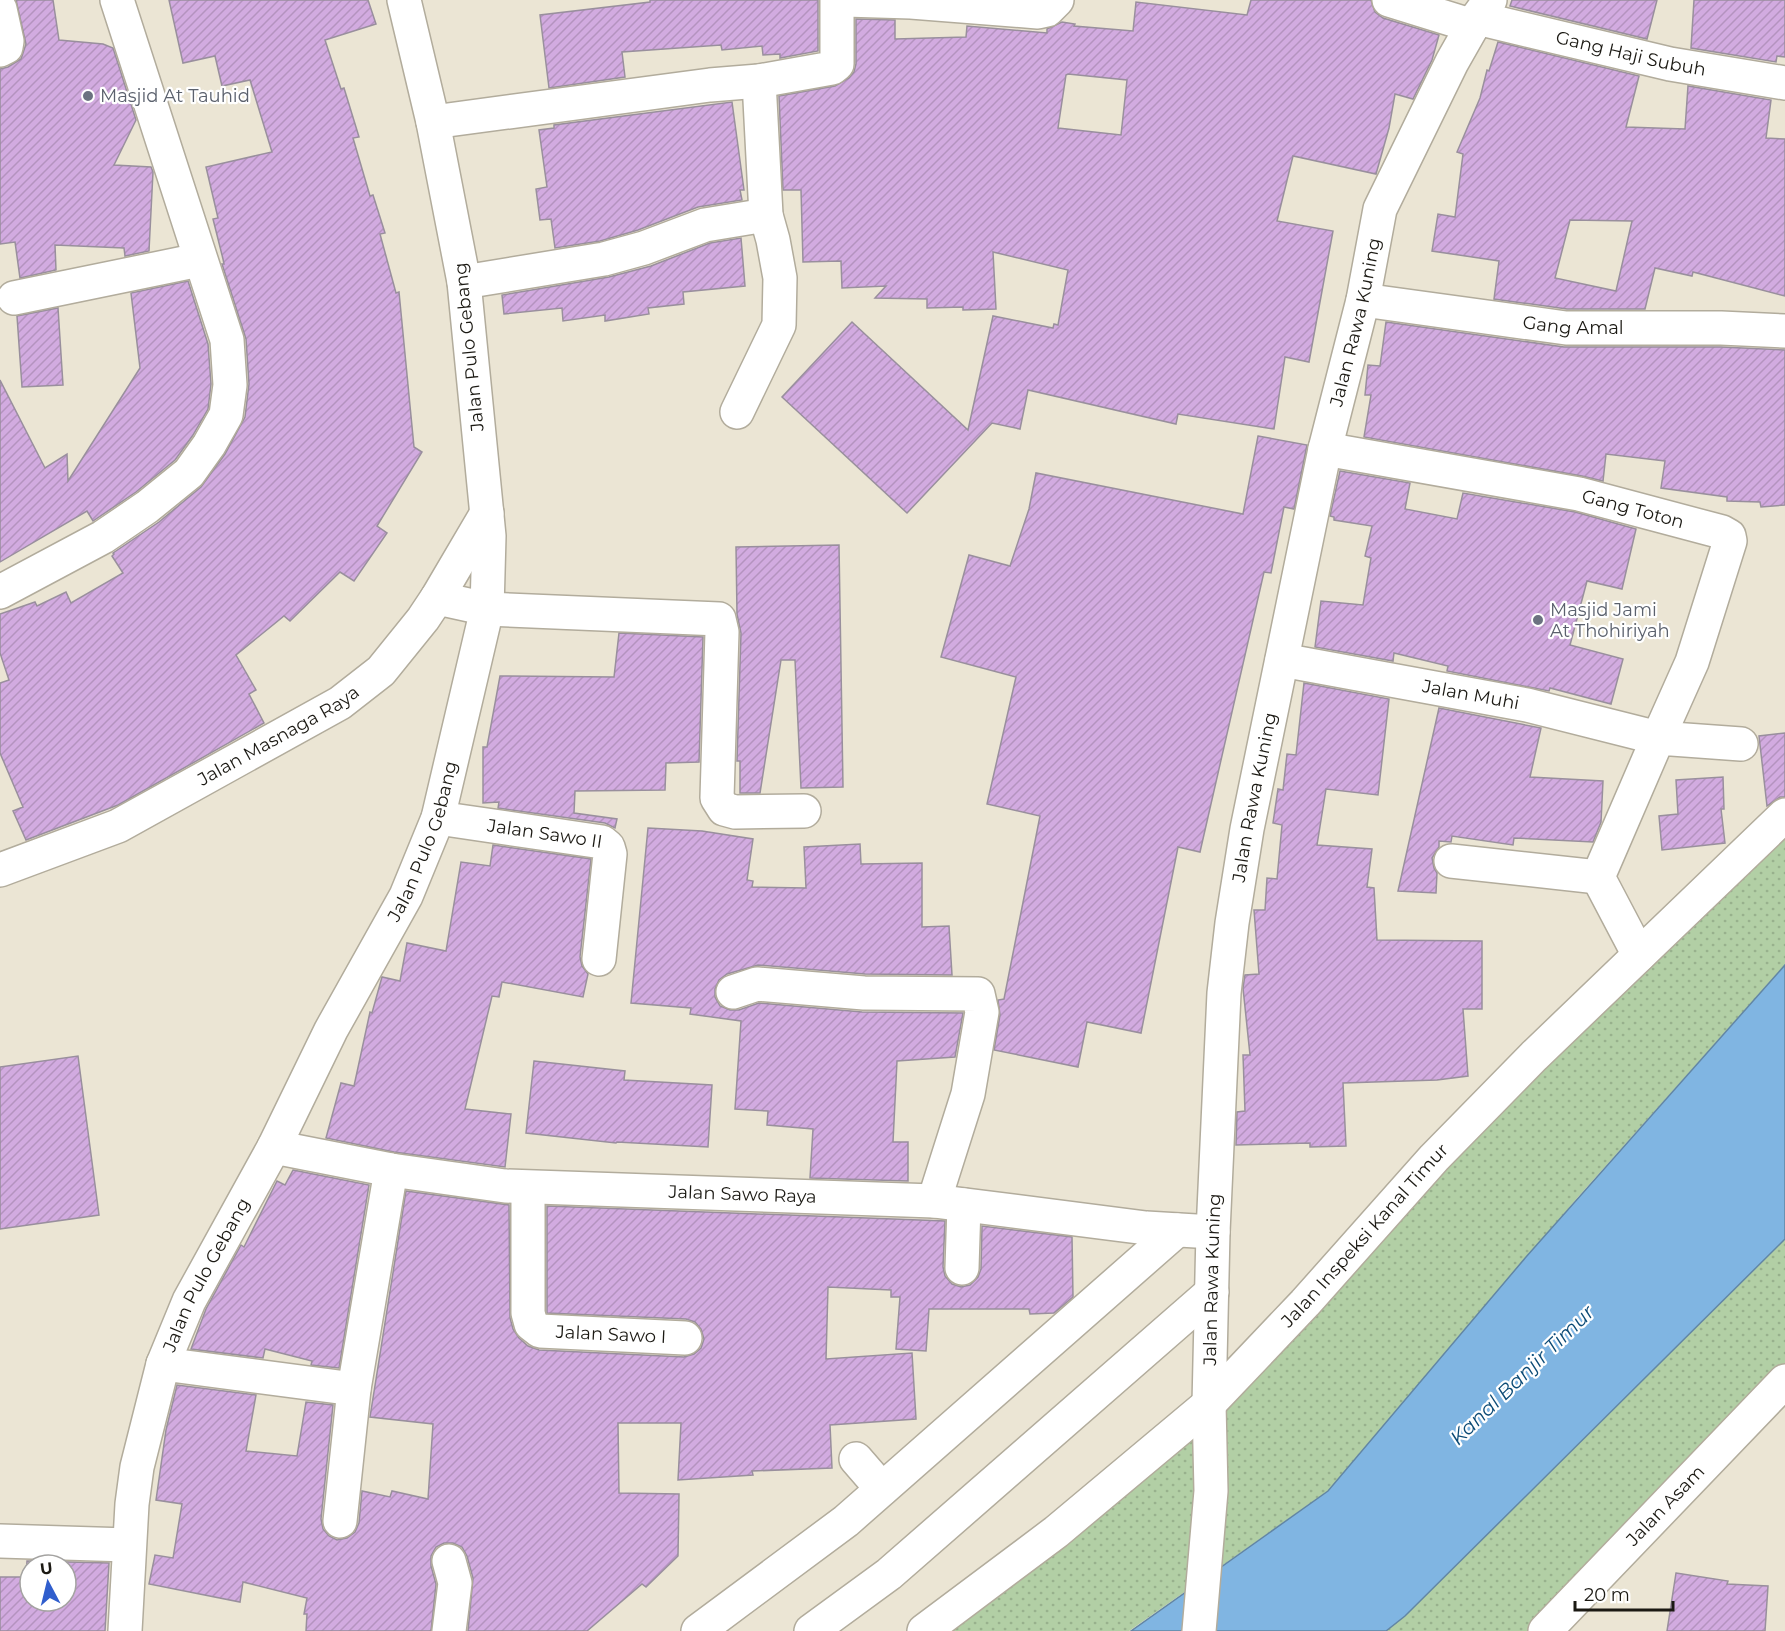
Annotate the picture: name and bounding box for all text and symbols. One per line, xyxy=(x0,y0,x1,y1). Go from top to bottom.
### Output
street label: Gang Haji Subuh xyxy=(1554,26,1708,81)
place label: Masjid At Tauhid xyxy=(100,85,250,107)
marker: Masjid At Tauhid xyxy=(81,89,95,103)
street label: Jalan Rawa Kuning xyxy=(1325,236,1385,410)
street label: Jalan Pulo Gebang xyxy=(449,261,489,434)
street label: Gang Amal xyxy=(1521,311,1624,340)
street label: Gang Toton xyxy=(1580,485,1686,533)
place label: Masjid Jami At Thohiriyah xyxy=(1550,599,1670,642)
marker: Masjid Jami At Thohiriyah xyxy=(1531,613,1545,627)
street label: Jalan Muhi xyxy=(1420,675,1521,714)
street label: Jalan Masnaga Raya xyxy=(193,681,364,791)
street label: Jalan Rawa Kuning xyxy=(1228,711,1282,885)
street label: Jalan Pulo Gebang xyxy=(382,759,462,926)
street label: Jalan Sawo II xyxy=(485,814,604,853)
street label: Jalan Inspeksi Kanal Timur xyxy=(1276,1139,1453,1333)
street label: Jalan Sawo Raya xyxy=(667,1181,817,1208)
street label: Jalan Rawa Kuning xyxy=(1199,1193,1226,1367)
street label: Jalan Pulo Gebang xyxy=(158,1194,255,1356)
water label: Kanal Banjir Timur xyxy=(1445,1299,1600,1450)
street label: Jalan Sawo I xyxy=(554,1321,667,1348)
street label: Jalan Asam xyxy=(1621,1461,1709,1551)
north arrow xyxy=(18,1553,78,1613)
text: U xyxy=(39,1558,54,1579)
scale bar xyxy=(1575,1574,1672,1612)
text: 20 m xyxy=(1584,1584,1630,1606)

